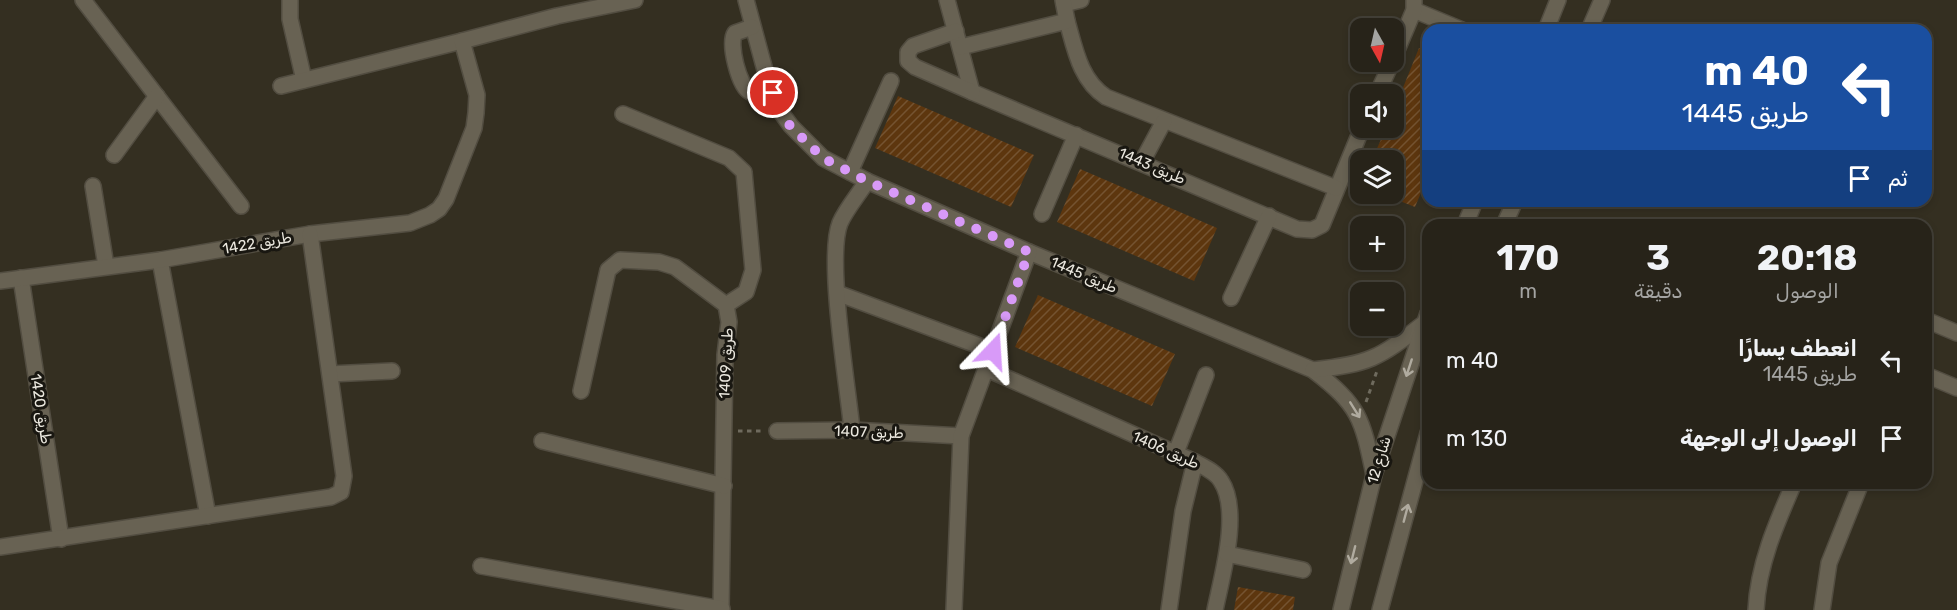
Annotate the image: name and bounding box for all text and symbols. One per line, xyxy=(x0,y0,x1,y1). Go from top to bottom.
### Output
north arrow xyxy=(1350,18,1404,72)
map controls xyxy=(1350,18,1404,336)
text: 40 m xyxy=(1704,46,1809,96)
icon: left xyxy=(1830,48,1908,126)
pin xyxy=(747,67,798,118)
icon: arrive xyxy=(756,76,789,109)
button: sound xyxy=(1350,84,1404,138)
text: طريق 1445 xyxy=(1682,97,1809,129)
street label: طريق 1443 xyxy=(1116,144,1188,188)
button: layers xyxy=(1350,150,1404,204)
icon: arrive xyxy=(1843,162,1876,195)
text: ثم xyxy=(1888,165,1908,192)
button: + xyxy=(1350,216,1404,270)
street label: طريق 1422 xyxy=(221,228,293,258)
text: 170 xyxy=(1497,236,1560,279)
text: 3 xyxy=(1646,236,1670,279)
text: 20:18 xyxy=(1757,236,1858,279)
street label: طريق 1445 xyxy=(1048,253,1120,297)
text: m xyxy=(1519,279,1537,303)
text: دقيقة xyxy=(1634,279,1682,303)
text: الوصول xyxy=(1776,279,1839,303)
button: − xyxy=(1350,282,1404,336)
position arrow xyxy=(961,319,1025,383)
street label: طريق 1409 xyxy=(715,327,737,399)
text: انعطف يسارًا xyxy=(1738,335,1857,362)
icon: left xyxy=(1875,344,1908,377)
text: 40 m xyxy=(1446,347,1499,374)
one-way arrow xyxy=(1402,358,1413,377)
text: طريق 1445 xyxy=(1763,362,1857,386)
street label: طريق 1420 xyxy=(27,373,55,445)
one-way arrow xyxy=(1349,401,1361,418)
street label: طريق 1407 xyxy=(834,422,904,442)
icon: arrive xyxy=(1875,422,1908,455)
text: 130 m xyxy=(1446,425,1508,452)
text: الوصول إلى الوجهة xyxy=(1680,425,1857,452)
street label: طريق 1406 xyxy=(1130,427,1202,473)
street label: شارع 12 xyxy=(1363,434,1397,487)
one-way arrow xyxy=(1401,504,1412,523)
one-way arrow xyxy=(1347,545,1359,564)

